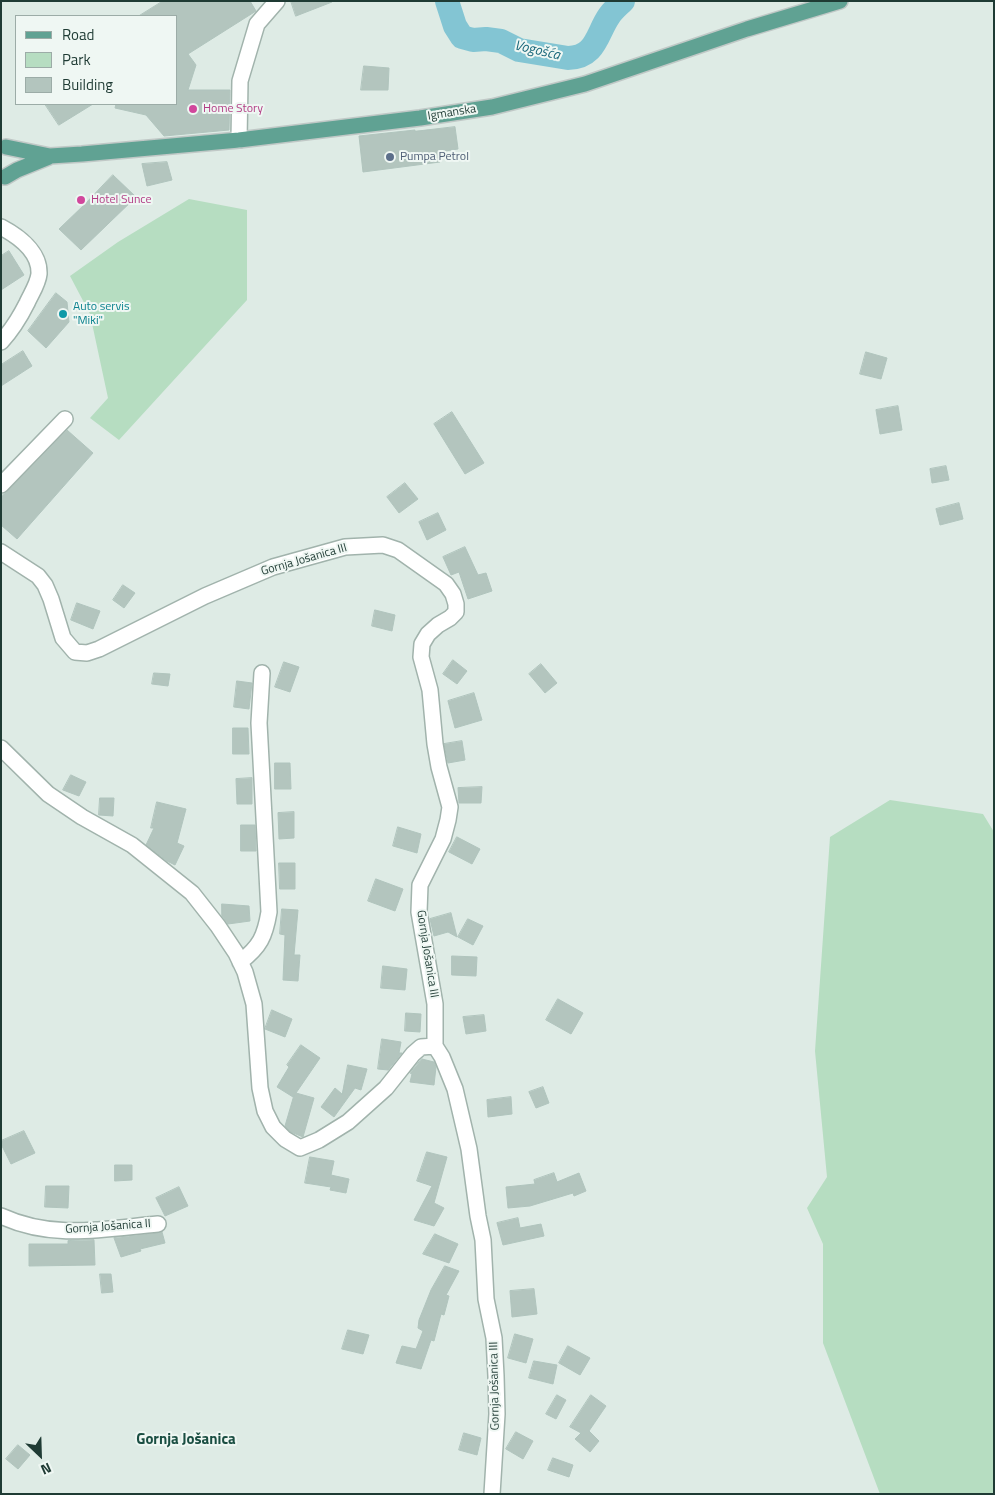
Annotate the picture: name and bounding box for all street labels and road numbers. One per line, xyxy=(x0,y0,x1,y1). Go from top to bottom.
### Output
street label: Igmanska xyxy=(427,102,477,124)
street label: Gornja Jošanica III xyxy=(259,541,349,579)
street label: Gornja Jošanica III xyxy=(413,909,441,999)
street label: Gornja Jošanica II xyxy=(65,1217,151,1237)
street label: Gornja Jošanica III xyxy=(487,1342,503,1430)

